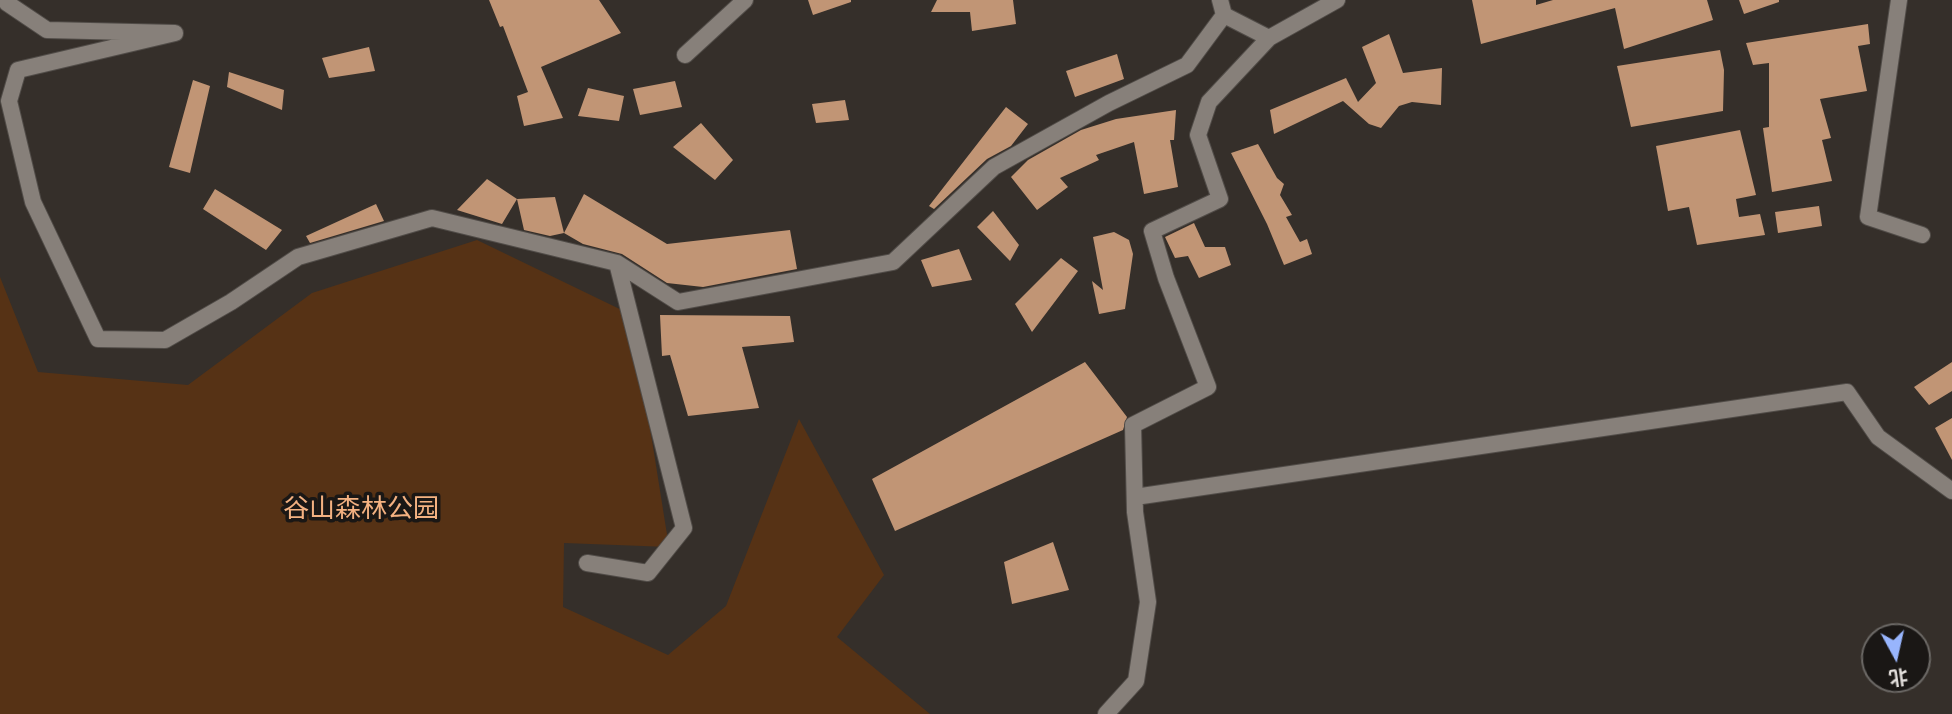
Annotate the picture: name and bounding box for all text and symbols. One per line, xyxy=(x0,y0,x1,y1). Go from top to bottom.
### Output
park label: 谷山森林公园 xyxy=(283,495,439,527)
north arrow xyxy=(1861,623,1931,693)
text: 北 xyxy=(1887,663,1910,692)

